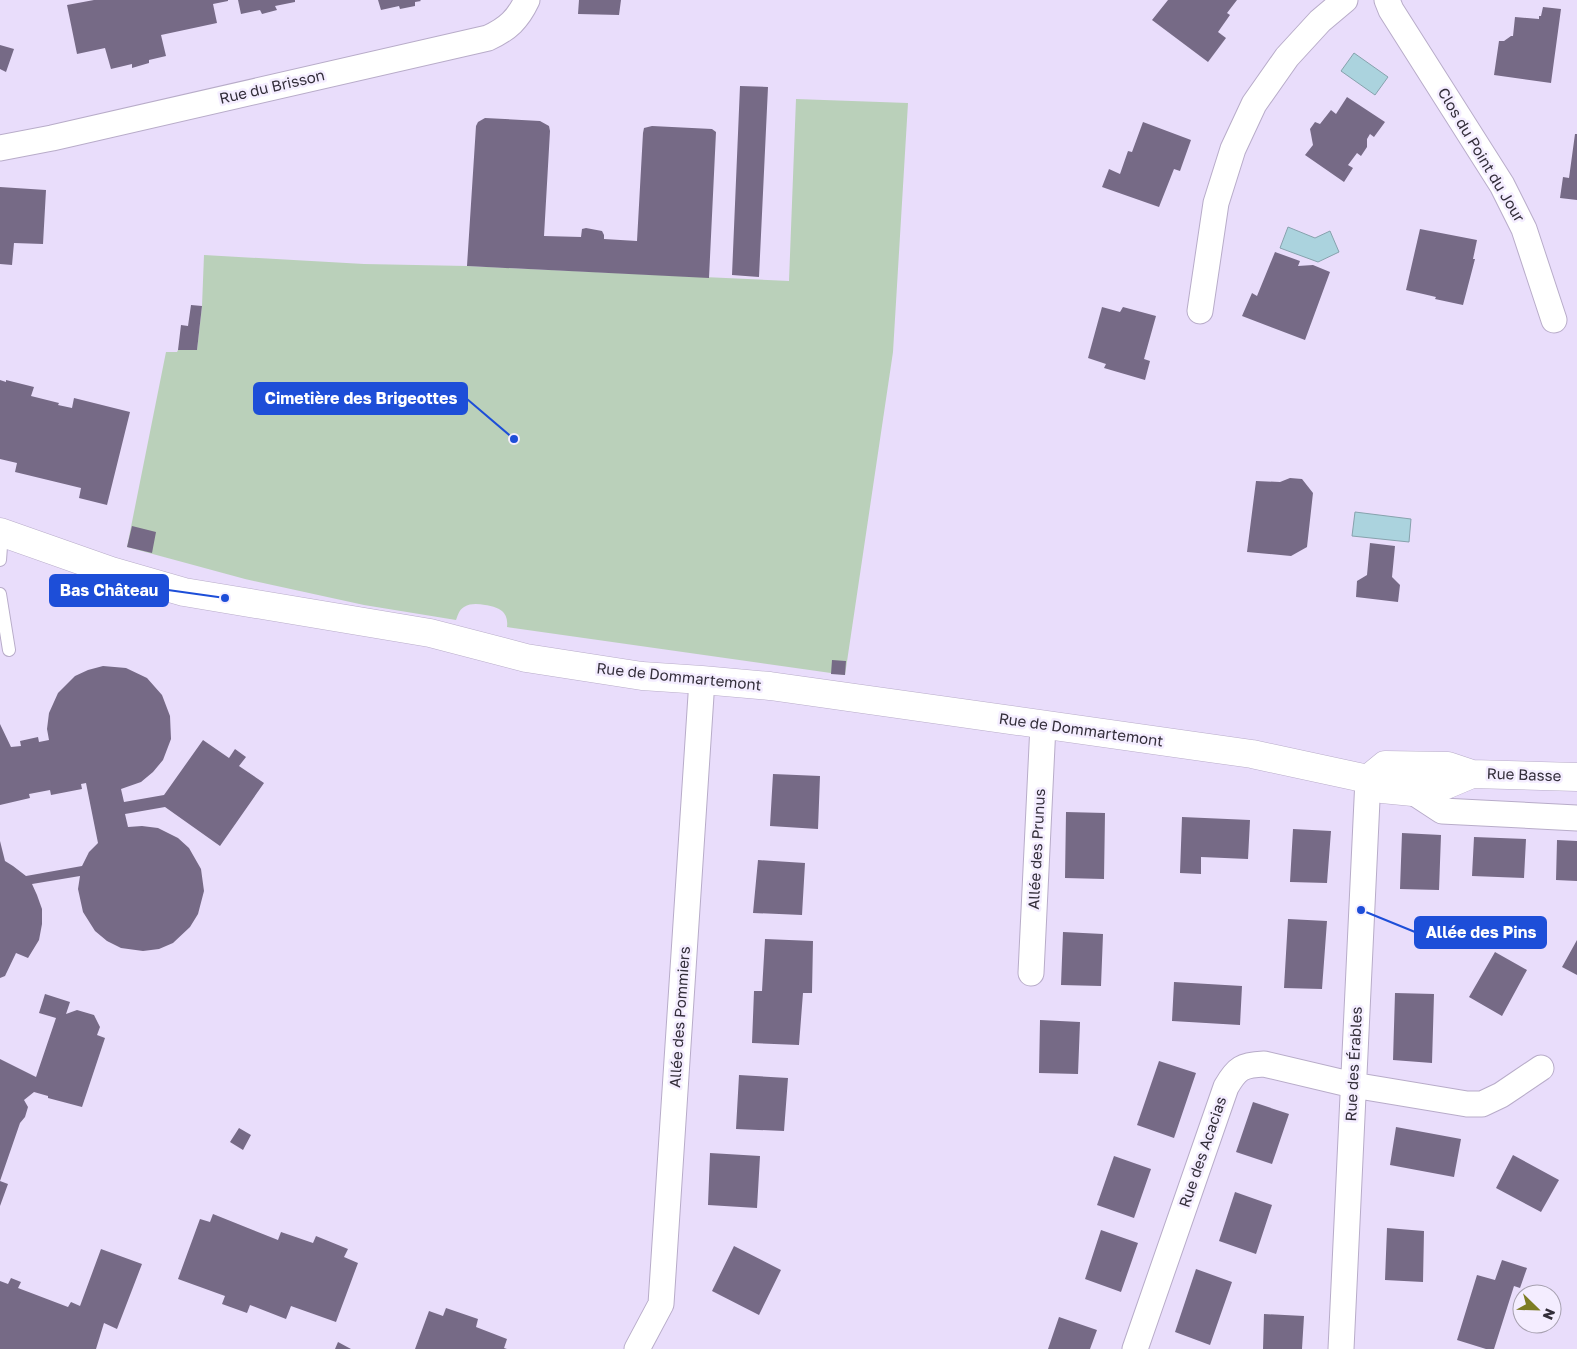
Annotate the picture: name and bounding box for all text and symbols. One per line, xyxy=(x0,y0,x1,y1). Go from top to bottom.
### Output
street label: Rue du Brisson xyxy=(217,65,326,107)
street label: Clos du Point du Jour xyxy=(1435,84,1529,225)
callout: Cimetière des Brigeottes xyxy=(254,383,467,414)
text: Cimetière des Brigeottes xyxy=(265,388,457,408)
callout: Bas Château xyxy=(50,575,168,606)
text: Bas Château xyxy=(60,580,158,600)
street label: Rue de Dommartemont xyxy=(596,658,763,694)
street label: Rue de Dommartemont xyxy=(998,709,1164,749)
street label: Rue Basse xyxy=(1486,764,1562,784)
street label: Allée des Prunus xyxy=(1024,788,1048,910)
callout: Allée des Pins xyxy=(1415,917,1546,948)
text: Allée des Pins xyxy=(1426,922,1536,942)
street label: Allée des Pommiers xyxy=(665,946,693,1088)
street label: Rue des Érables xyxy=(1341,1006,1365,1122)
street label: Rue des Acacias xyxy=(1175,1094,1229,1210)
north arrow xyxy=(1512,1284,1562,1334)
text: N xyxy=(1540,1306,1559,1322)

